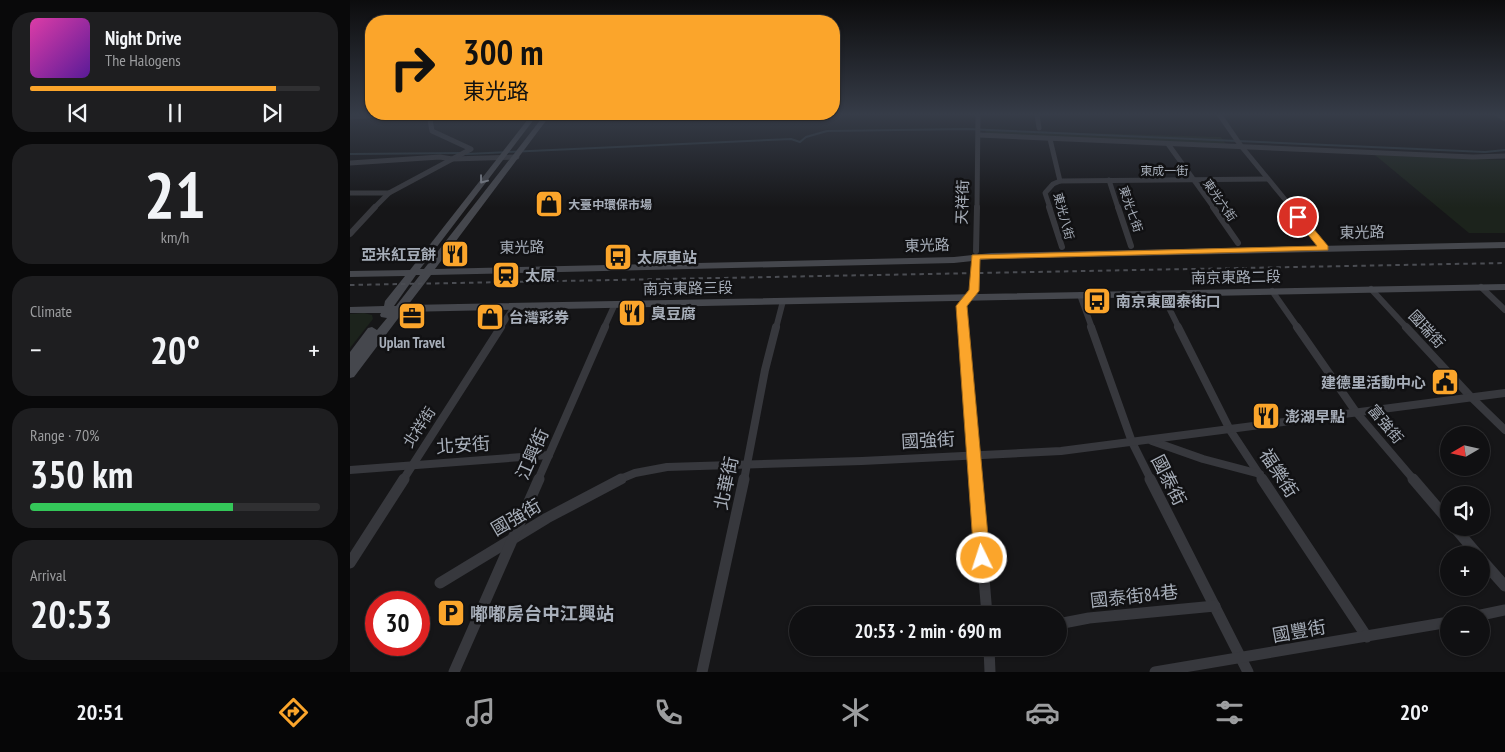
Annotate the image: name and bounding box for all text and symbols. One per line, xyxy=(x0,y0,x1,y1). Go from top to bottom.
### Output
text: Night Drive xyxy=(105,26,182,50)
text: 300 m xyxy=(463,29,544,75)
icon: right xyxy=(380,35,445,100)
text: The Halogens xyxy=(105,50,181,70)
text: 東光路 xyxy=(463,77,529,105)
icon: previous xyxy=(64,99,92,127)
icon: pause xyxy=(161,99,189,127)
icon: next xyxy=(258,99,286,127)
text: 21 xyxy=(144,152,206,236)
street label: 東成一街 xyxy=(1140,163,1188,178)
one-way arrow xyxy=(480,174,489,184)
street label: 東光六街 xyxy=(1200,176,1240,224)
street label: 天祥街 xyxy=(952,179,972,225)
street label: 東光七街 xyxy=(1116,184,1146,234)
shop icon: 大臺中環保市場 xyxy=(534,189,564,219)
street label: 東光八街 xyxy=(1051,191,1077,241)
pin xyxy=(1277,196,1319,238)
place label: 大臺中環保市場 xyxy=(568,197,652,212)
icon: arrive xyxy=(1284,203,1312,231)
street label: 東光路 xyxy=(1339,222,1385,242)
text: km/h xyxy=(161,227,189,247)
street label: 東光路 xyxy=(904,235,950,255)
street label: 東光路 xyxy=(499,237,545,257)
restaurant icon: 亞米紅豆餅 xyxy=(440,239,470,269)
bus stop icon: 太原車站 xyxy=(603,242,633,272)
place label: 亞米紅豆餅 xyxy=(361,245,436,264)
place label: 太原車站 xyxy=(637,248,697,267)
station icon: 太原 xyxy=(491,260,521,290)
place label: 太原 xyxy=(525,266,555,285)
street label: 南京東路二段 xyxy=(1191,267,1281,287)
street label: 南京東路三段 xyxy=(643,278,733,298)
bus stop icon: 南京東國泰街口 xyxy=(1082,286,1112,316)
place label: 南京東國泰街口 xyxy=(1116,292,1221,311)
restaurant icon: 臭豆腐 xyxy=(617,298,647,328)
text: Climate xyxy=(30,301,72,321)
office icon: Uplan Travel xyxy=(397,301,427,331)
shop icon: 台灣彩券 xyxy=(475,302,505,332)
place label: 臭豆腐 xyxy=(651,304,696,323)
street label: 國瑞街 xyxy=(1405,306,1449,352)
place label: 台灣彩券 xyxy=(509,308,569,327)
text: 20° xyxy=(150,325,200,374)
text: − xyxy=(30,331,42,368)
text: + xyxy=(308,331,320,368)
place label: Uplan Travel xyxy=(379,333,445,352)
public building icon: 建德里活動中心 xyxy=(1430,367,1460,397)
place label: 建德里活動中心 xyxy=(1321,373,1426,392)
restaurant icon: 澎湖早點 xyxy=(1251,401,1281,431)
street label: 富強街 xyxy=(1364,401,1408,447)
street label: 北祥街 xyxy=(399,403,439,451)
place label: 澎湖早點 xyxy=(1285,407,1345,426)
text: Range · 70% xyxy=(30,425,99,445)
street label: 江興街 xyxy=(511,425,553,483)
north arrow xyxy=(1440,426,1490,476)
map controls xyxy=(1440,426,1490,656)
street label: 國強街 xyxy=(900,427,956,453)
street label: 北安街 xyxy=(435,432,491,458)
street label: 福樂街 xyxy=(1255,444,1303,502)
text: 350 km xyxy=(30,449,133,498)
street label: 國泰街 xyxy=(1146,451,1192,509)
street label: 北華街 xyxy=(709,454,743,512)
button: sound xyxy=(1440,486,1490,536)
street label: 國強街 xyxy=(487,494,545,540)
position arrow xyxy=(955,531,1007,583)
button: + xyxy=(1440,546,1490,596)
text: Arrival xyxy=(30,565,66,585)
street label: 國泰街84巷 xyxy=(1089,580,1179,612)
text: 20:53 xyxy=(30,589,112,638)
speed limit sign: 30 xyxy=(365,591,430,656)
parking icon: 嘟嘟房台中江興站 xyxy=(436,598,466,628)
place label: 嘟嘟房台中江興站 xyxy=(470,602,614,625)
button: − xyxy=(1440,606,1490,656)
street label: 國豐街 xyxy=(1270,615,1328,647)
text: 20:53 · 2 min · 690 m xyxy=(855,619,1001,643)
icon: directions xyxy=(276,695,311,730)
icon: music xyxy=(463,695,498,730)
icon: phone xyxy=(651,695,686,730)
icon: climate xyxy=(838,695,873,730)
icon: car xyxy=(1025,695,1060,730)
icon: filters xyxy=(1212,695,1247,730)
text: 20:51 xyxy=(76,698,124,726)
text: 20° xyxy=(1400,698,1429,726)

